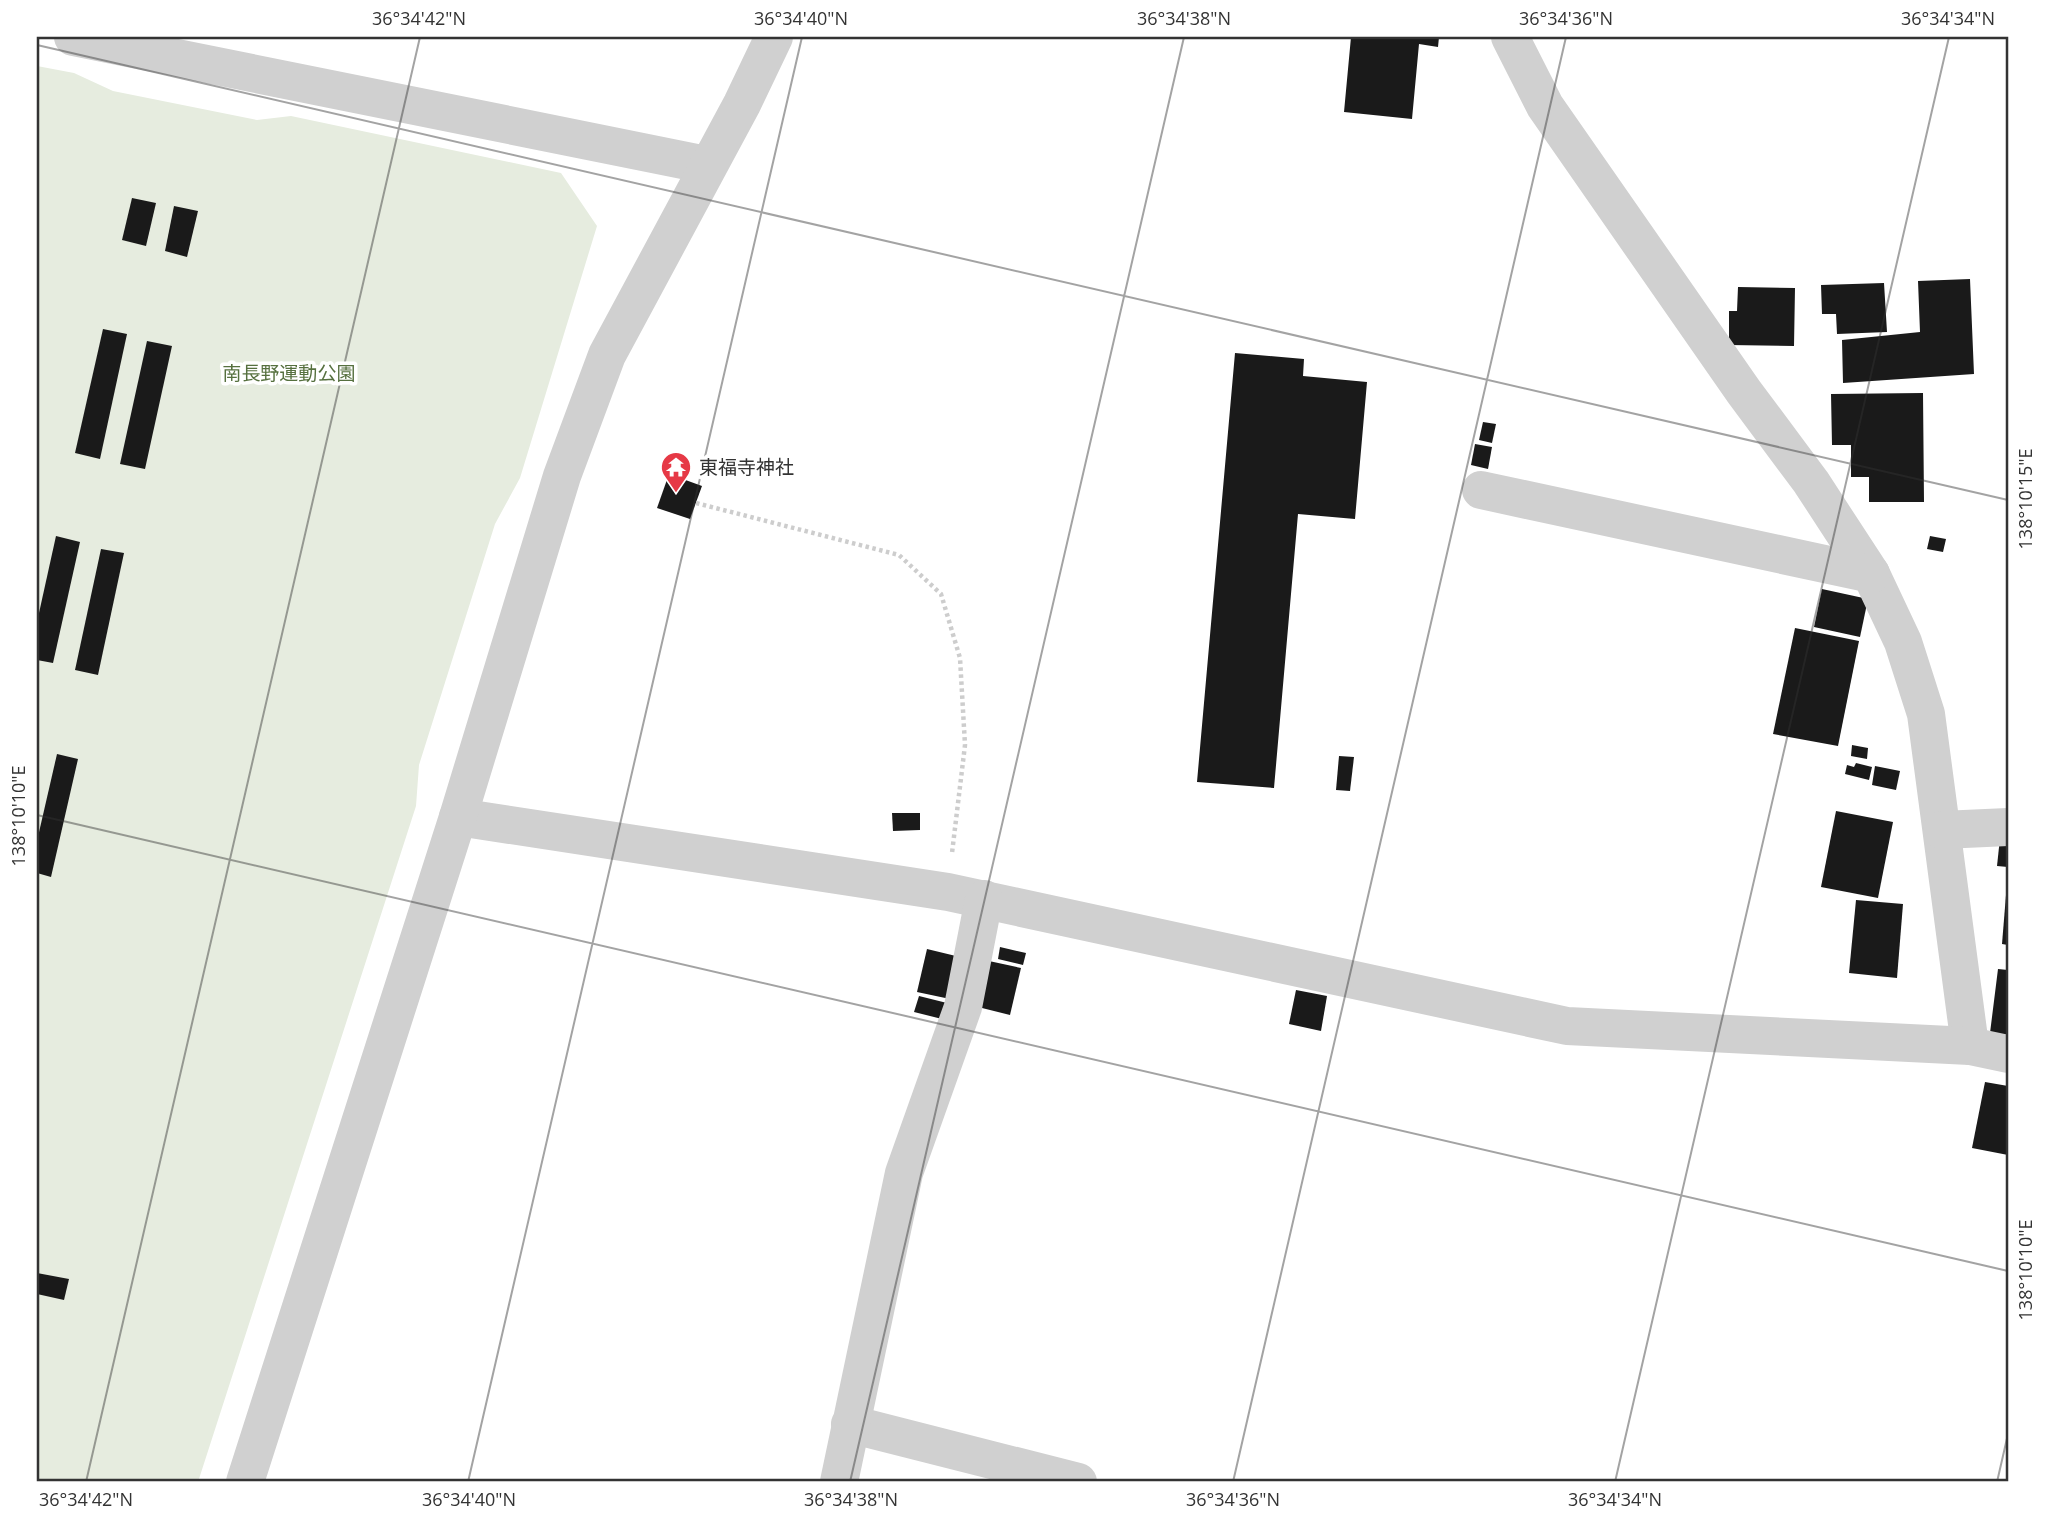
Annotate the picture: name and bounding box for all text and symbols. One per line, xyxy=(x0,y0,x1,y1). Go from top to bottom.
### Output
text: 36°34'42"N xyxy=(372,6,466,30)
text: 36°34'40"N xyxy=(754,6,848,30)
text: 36°34'38"N xyxy=(1137,6,1231,30)
text: 36°34'36"N xyxy=(1519,6,1613,30)
text: 36°34'34"N xyxy=(1901,6,1995,30)
park label: 南長野運動公園 xyxy=(222,360,356,386)
text: 138°10'15"E xyxy=(2013,449,2037,549)
temple icon: 東福寺神社 xyxy=(659,450,693,494)
place label: 東福寺神社 xyxy=(699,454,794,480)
text: 138°10'10"E xyxy=(6,766,30,866)
text: 138°10'10"E xyxy=(2013,1220,2037,1320)
text: 36°34'42"N xyxy=(39,1487,133,1511)
text: 36°34'40"N xyxy=(422,1487,516,1511)
text: 36°34'38"N xyxy=(804,1487,898,1511)
text: 36°34'36"N xyxy=(1186,1487,1280,1511)
text: 36°34'34"N xyxy=(1568,1487,1662,1511)

